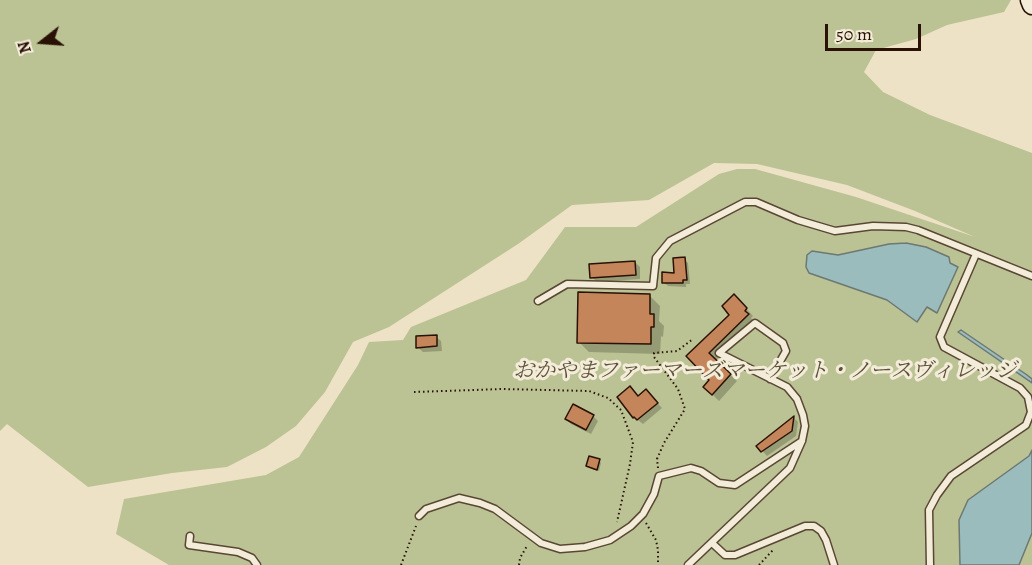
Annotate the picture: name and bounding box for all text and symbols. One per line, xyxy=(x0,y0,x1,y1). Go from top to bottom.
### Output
north arrow xyxy=(12,12,72,72)
scale bar xyxy=(828,12,924,50)
text: 50 m xyxy=(836,22,872,46)
text: N xyxy=(13,38,37,56)
park label: おかやまファーマーズマーケット・ノースヴィレッジ xyxy=(513,359,1017,385)

